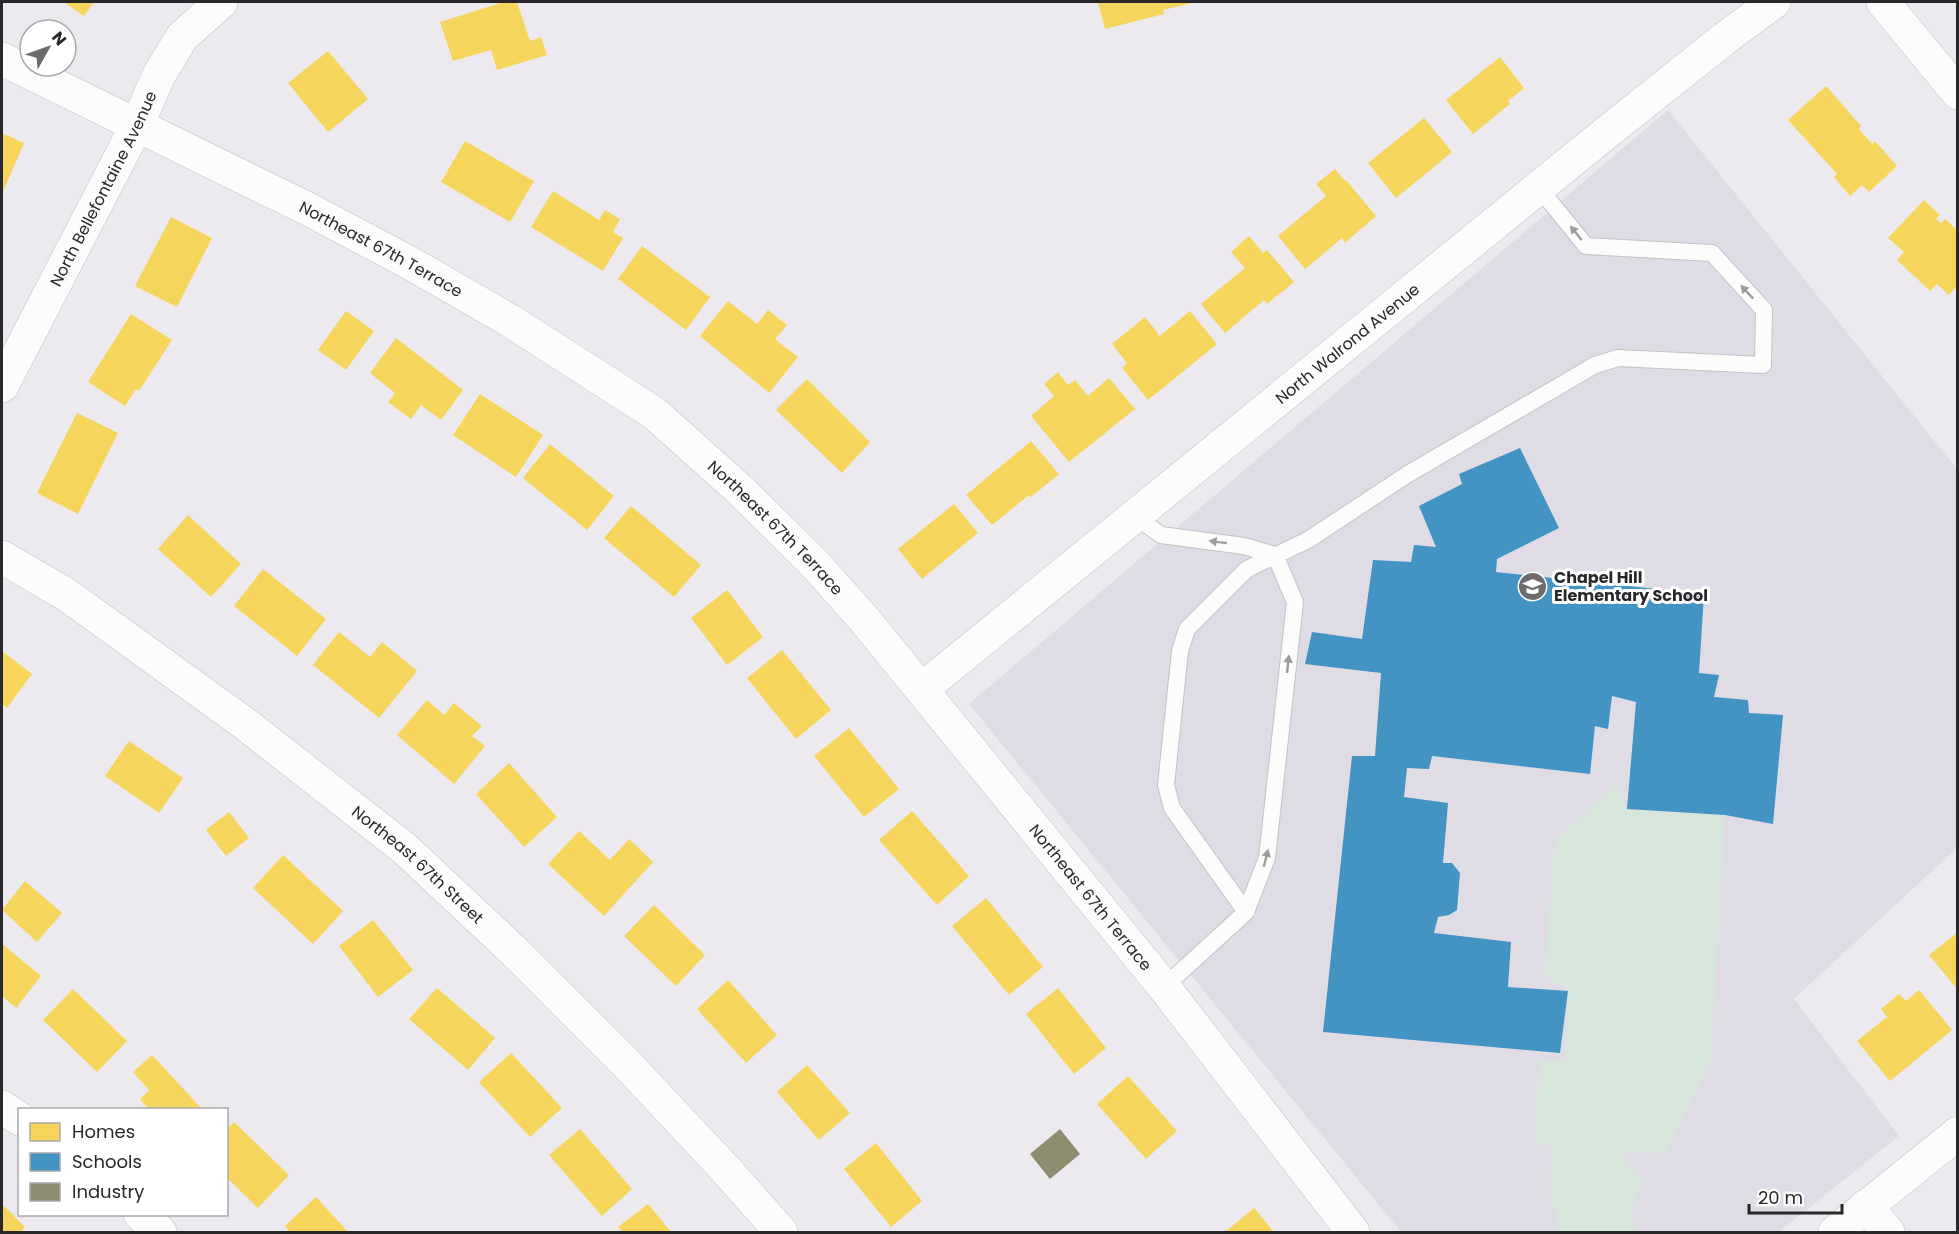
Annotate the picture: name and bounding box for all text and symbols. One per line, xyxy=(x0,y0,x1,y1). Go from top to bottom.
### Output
north arrow xyxy=(18,18,78,78)
text: N xyxy=(46,27,72,51)
street label: North Bellefontaine Avenue xyxy=(45,87,163,290)
street label: Northeast 67th Terrace xyxy=(295,195,467,303)
one-way arrow xyxy=(1569,225,1582,241)
street label: North Walrond Avenue xyxy=(1270,278,1425,409)
one-way arrow xyxy=(1740,284,1754,299)
street label: Northeast 67th Terrace xyxy=(702,455,848,601)
one-way arrow xyxy=(1208,537,1227,547)
place label: Chapel Hill Elementary School xyxy=(1554,566,1708,607)
school or university icon: Chapel Hill Elementary School xyxy=(1517,570,1549,602)
one-way arrow xyxy=(1283,655,1293,674)
street label: Northeast 67th Street xyxy=(347,800,489,929)
street label: Northeast 67th Terrace xyxy=(1024,819,1157,976)
one-way arrow xyxy=(1261,849,1271,867)
legend xyxy=(18,1108,228,1216)
text: Homes xyxy=(72,1119,135,1144)
text: Schools xyxy=(72,1149,142,1174)
scale bar xyxy=(1749,1177,1842,1215)
text: Industry xyxy=(72,1179,144,1204)
text: 20 m xyxy=(1758,1185,1803,1210)

